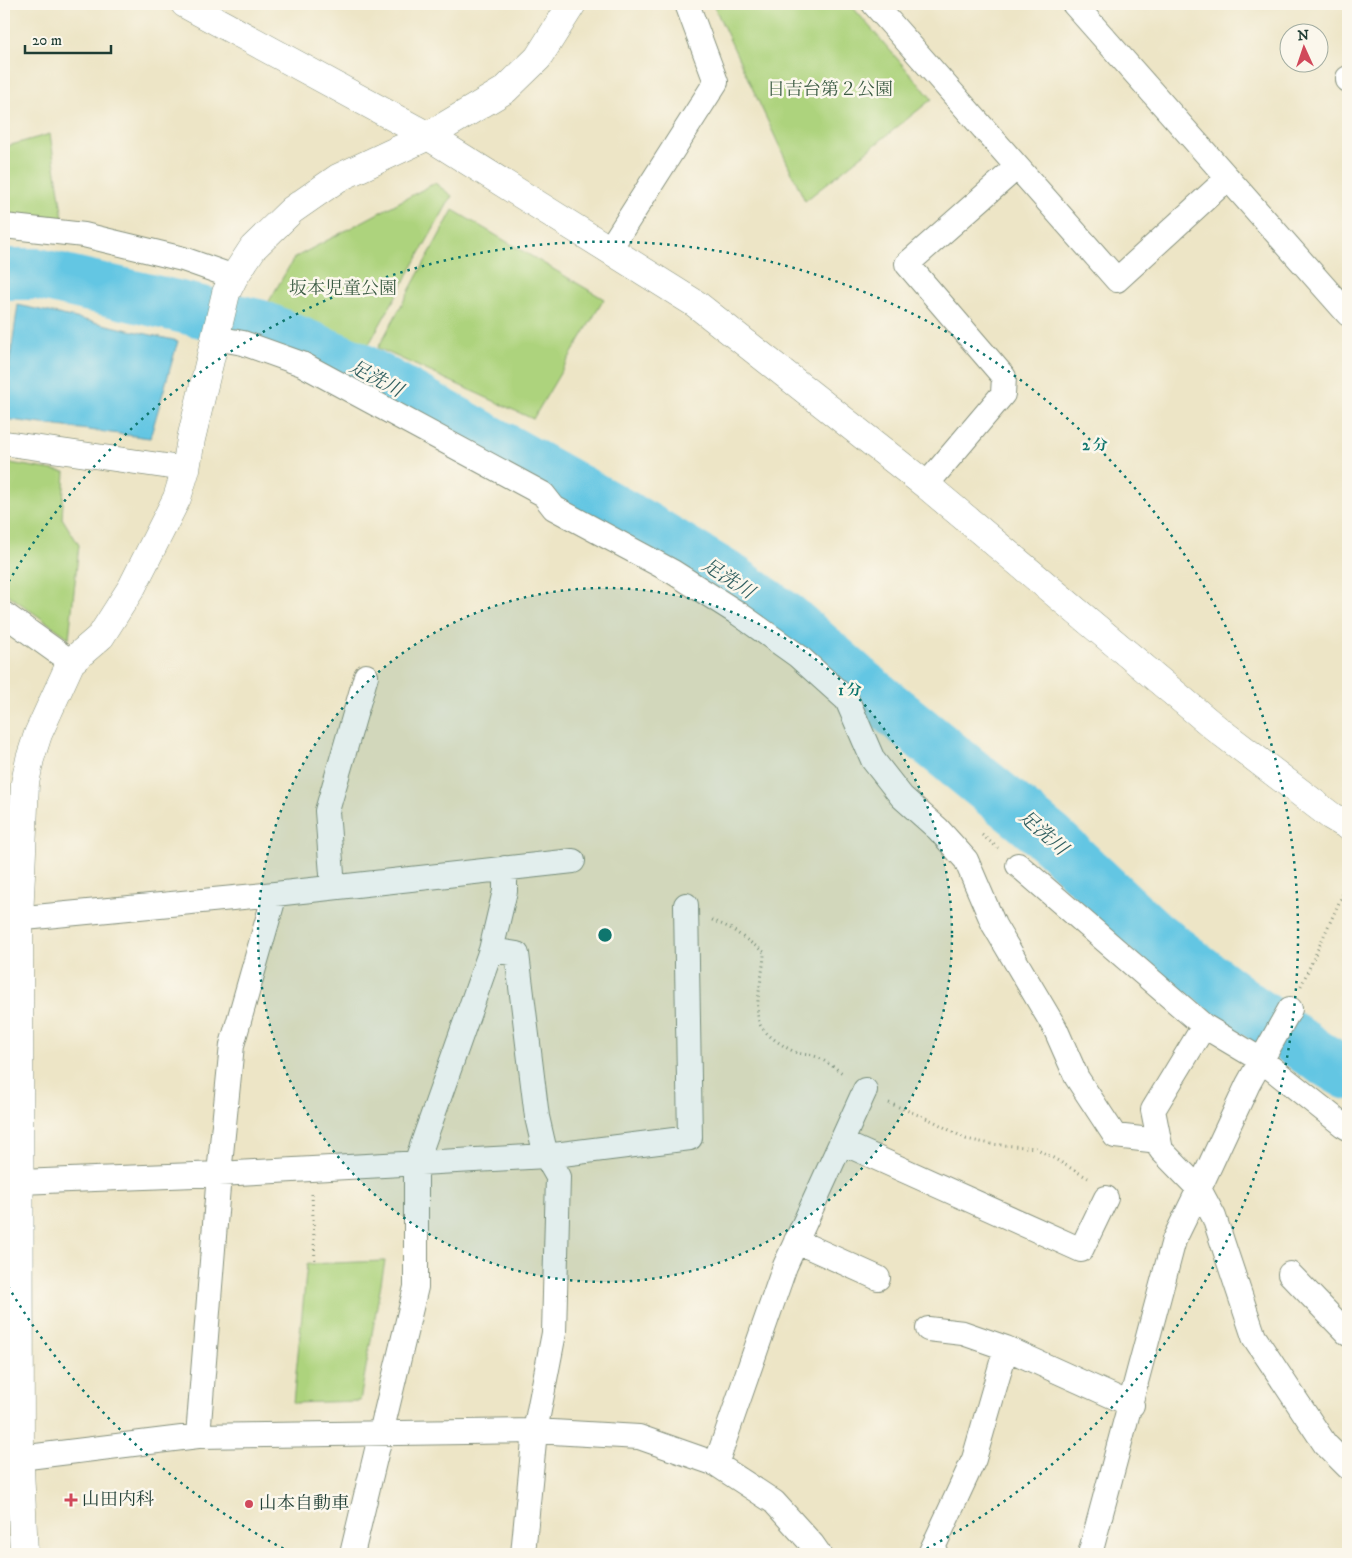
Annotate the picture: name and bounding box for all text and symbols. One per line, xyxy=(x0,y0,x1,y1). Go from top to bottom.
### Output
scale bar xyxy=(25,22,111,54)
north arrow xyxy=(1280,22,1330,72)
text: N xyxy=(1297,27,1310,45)
text: 20 m xyxy=(32,31,62,50)
park label: 日吉台第２公園 xyxy=(767,79,893,101)
park label: 坂本児童公園 xyxy=(289,278,397,300)
water label: 足洗川 xyxy=(345,355,408,403)
text: 2 分 xyxy=(1082,436,1108,455)
water label: 足洗川 xyxy=(698,554,760,605)
text: 1 分 xyxy=(838,681,862,700)
water label: 足洗川 xyxy=(1014,806,1074,862)
centre of rings xyxy=(596,926,614,944)
place label: 山田内科 xyxy=(82,1489,154,1511)
marker: 山田内科 xyxy=(64,1493,78,1507)
place label: 山本自動車 xyxy=(259,1493,349,1515)
marker: 山本自動車 xyxy=(243,1498,255,1510)

